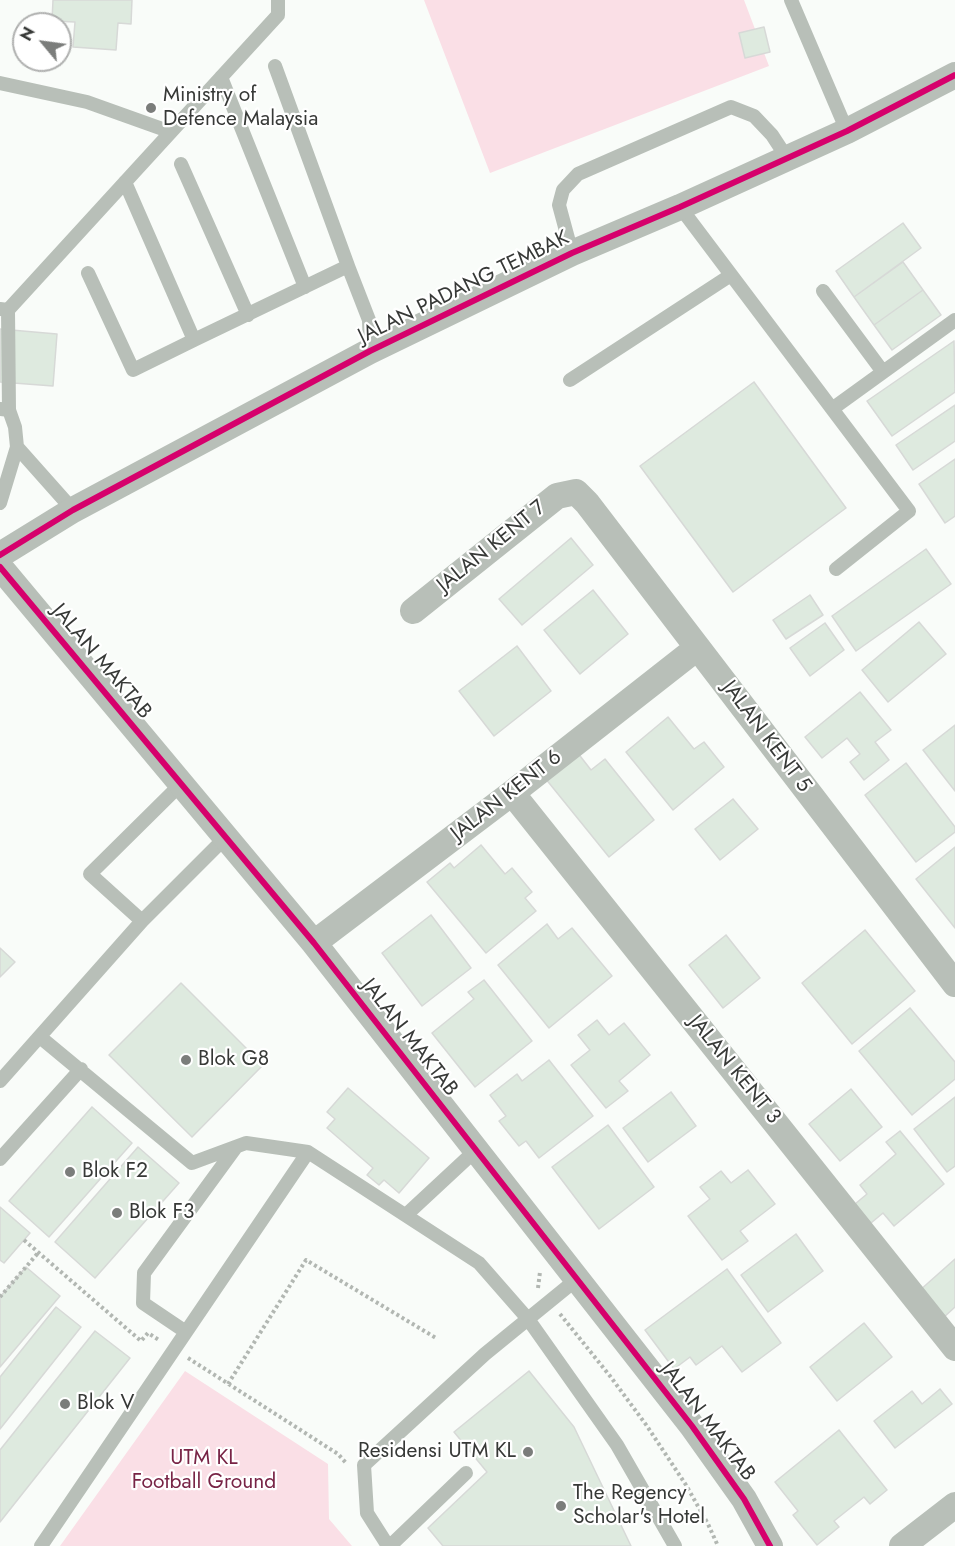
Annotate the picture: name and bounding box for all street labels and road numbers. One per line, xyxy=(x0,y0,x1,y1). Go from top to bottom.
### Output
street label: JALAN PADANG TEMBAK xyxy=(355,226,573,350)
street label: JALAN KENT 7 xyxy=(433,496,551,598)
street label: JALAN MAKTAB xyxy=(46,600,156,724)
street label: JALAN KENT 5 xyxy=(716,676,816,798)
street label: JALAN KENT 6 xyxy=(447,745,567,847)
street label: JALAN MAKTAB xyxy=(355,974,463,1102)
street label: JALAN KENT 3 xyxy=(682,1011,786,1129)
street label: JALAN MAKTAB xyxy=(654,1358,760,1486)

